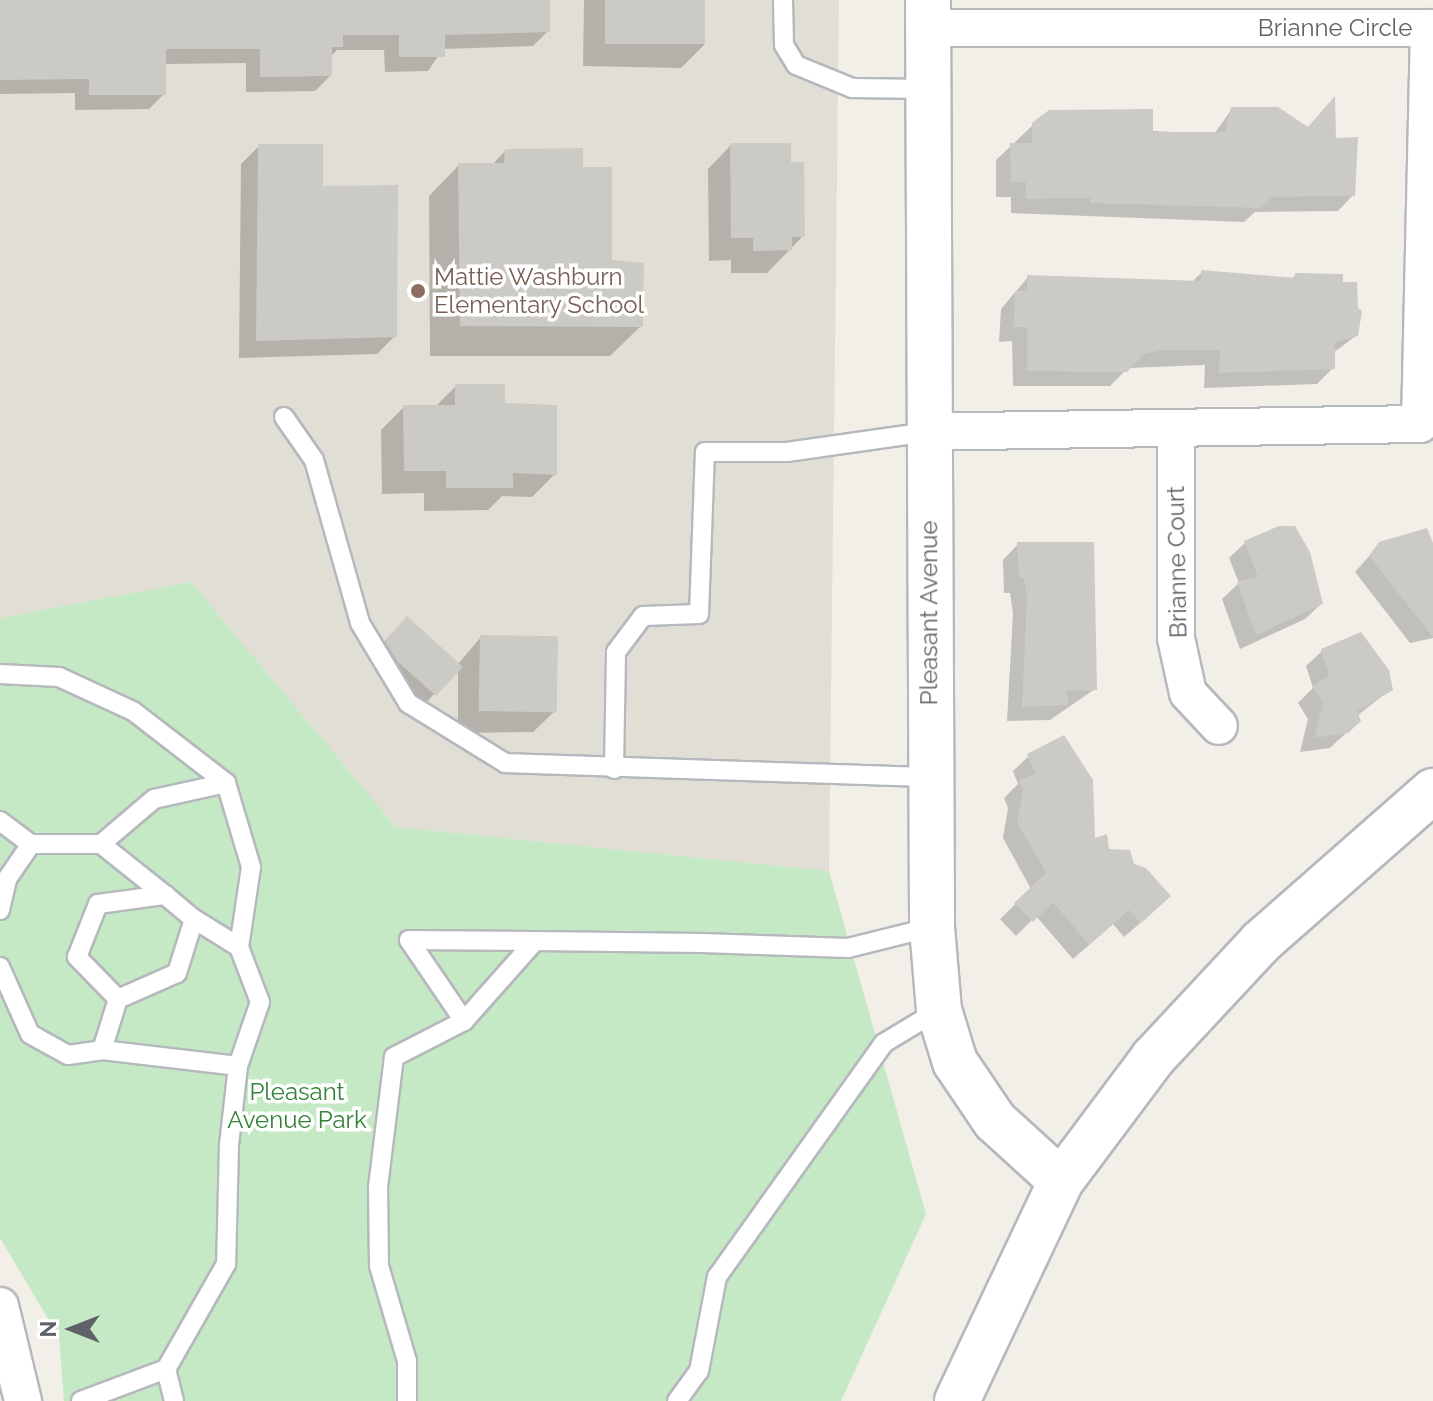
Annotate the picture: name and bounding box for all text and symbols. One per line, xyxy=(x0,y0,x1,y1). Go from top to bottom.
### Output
street label: Brianne Circle xyxy=(1258,14,1412,42)
place label: Mattie Washburn Elementary School xyxy=(434,263,645,319)
marker: Mattie Washburn Elementary School xyxy=(409,282,427,300)
street label: Brianne Court xyxy=(1161,486,1193,638)
street label: Pleasant Avenue xyxy=(915,520,943,706)
park label: Pleasant Avenue Park xyxy=(227,1078,367,1134)
north arrow xyxy=(32,1289,112,1369)
text: N xyxy=(35,1321,61,1337)

